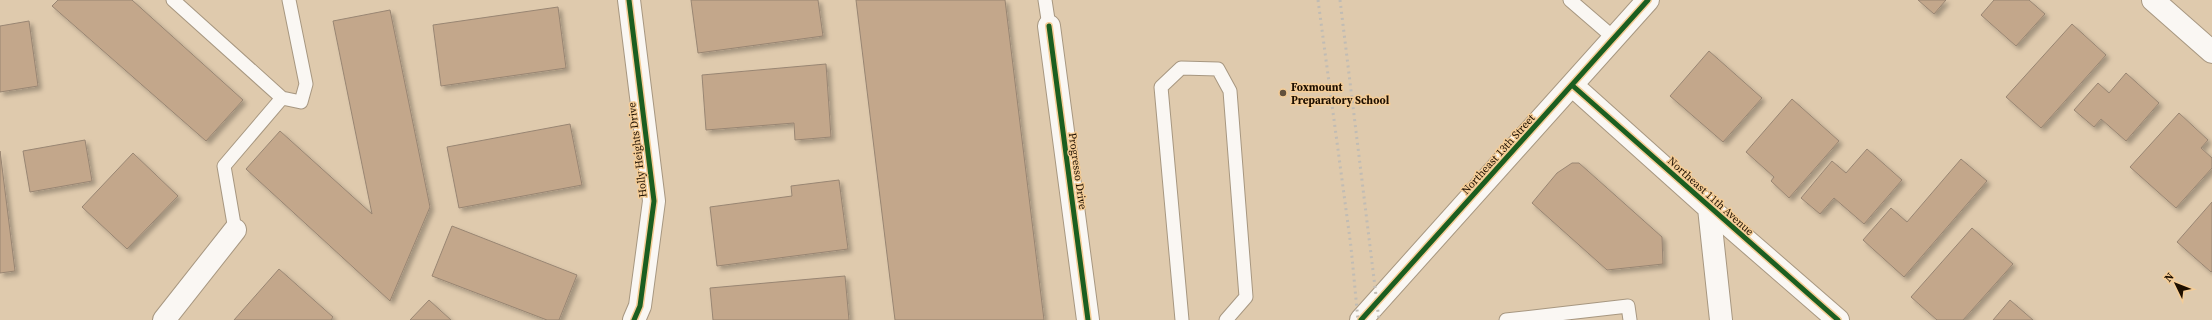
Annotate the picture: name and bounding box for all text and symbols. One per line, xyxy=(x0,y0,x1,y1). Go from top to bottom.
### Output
place label: Foxmount Preparatory School xyxy=(1291,80,1390,108)
marker: Foxmount Preparatory School xyxy=(1278,88,1288,98)
street label: Holly Heights Drive xyxy=(624,101,651,198)
street label: Northeast 13th Street xyxy=(1458,111,1539,198)
street label: Progresso Drive xyxy=(1065,132,1090,211)
street label: Northeast 11th Avenue xyxy=(1664,154,1757,239)
north arrow xyxy=(2156,264,2196,304)
text: N xyxy=(2161,269,2177,286)

